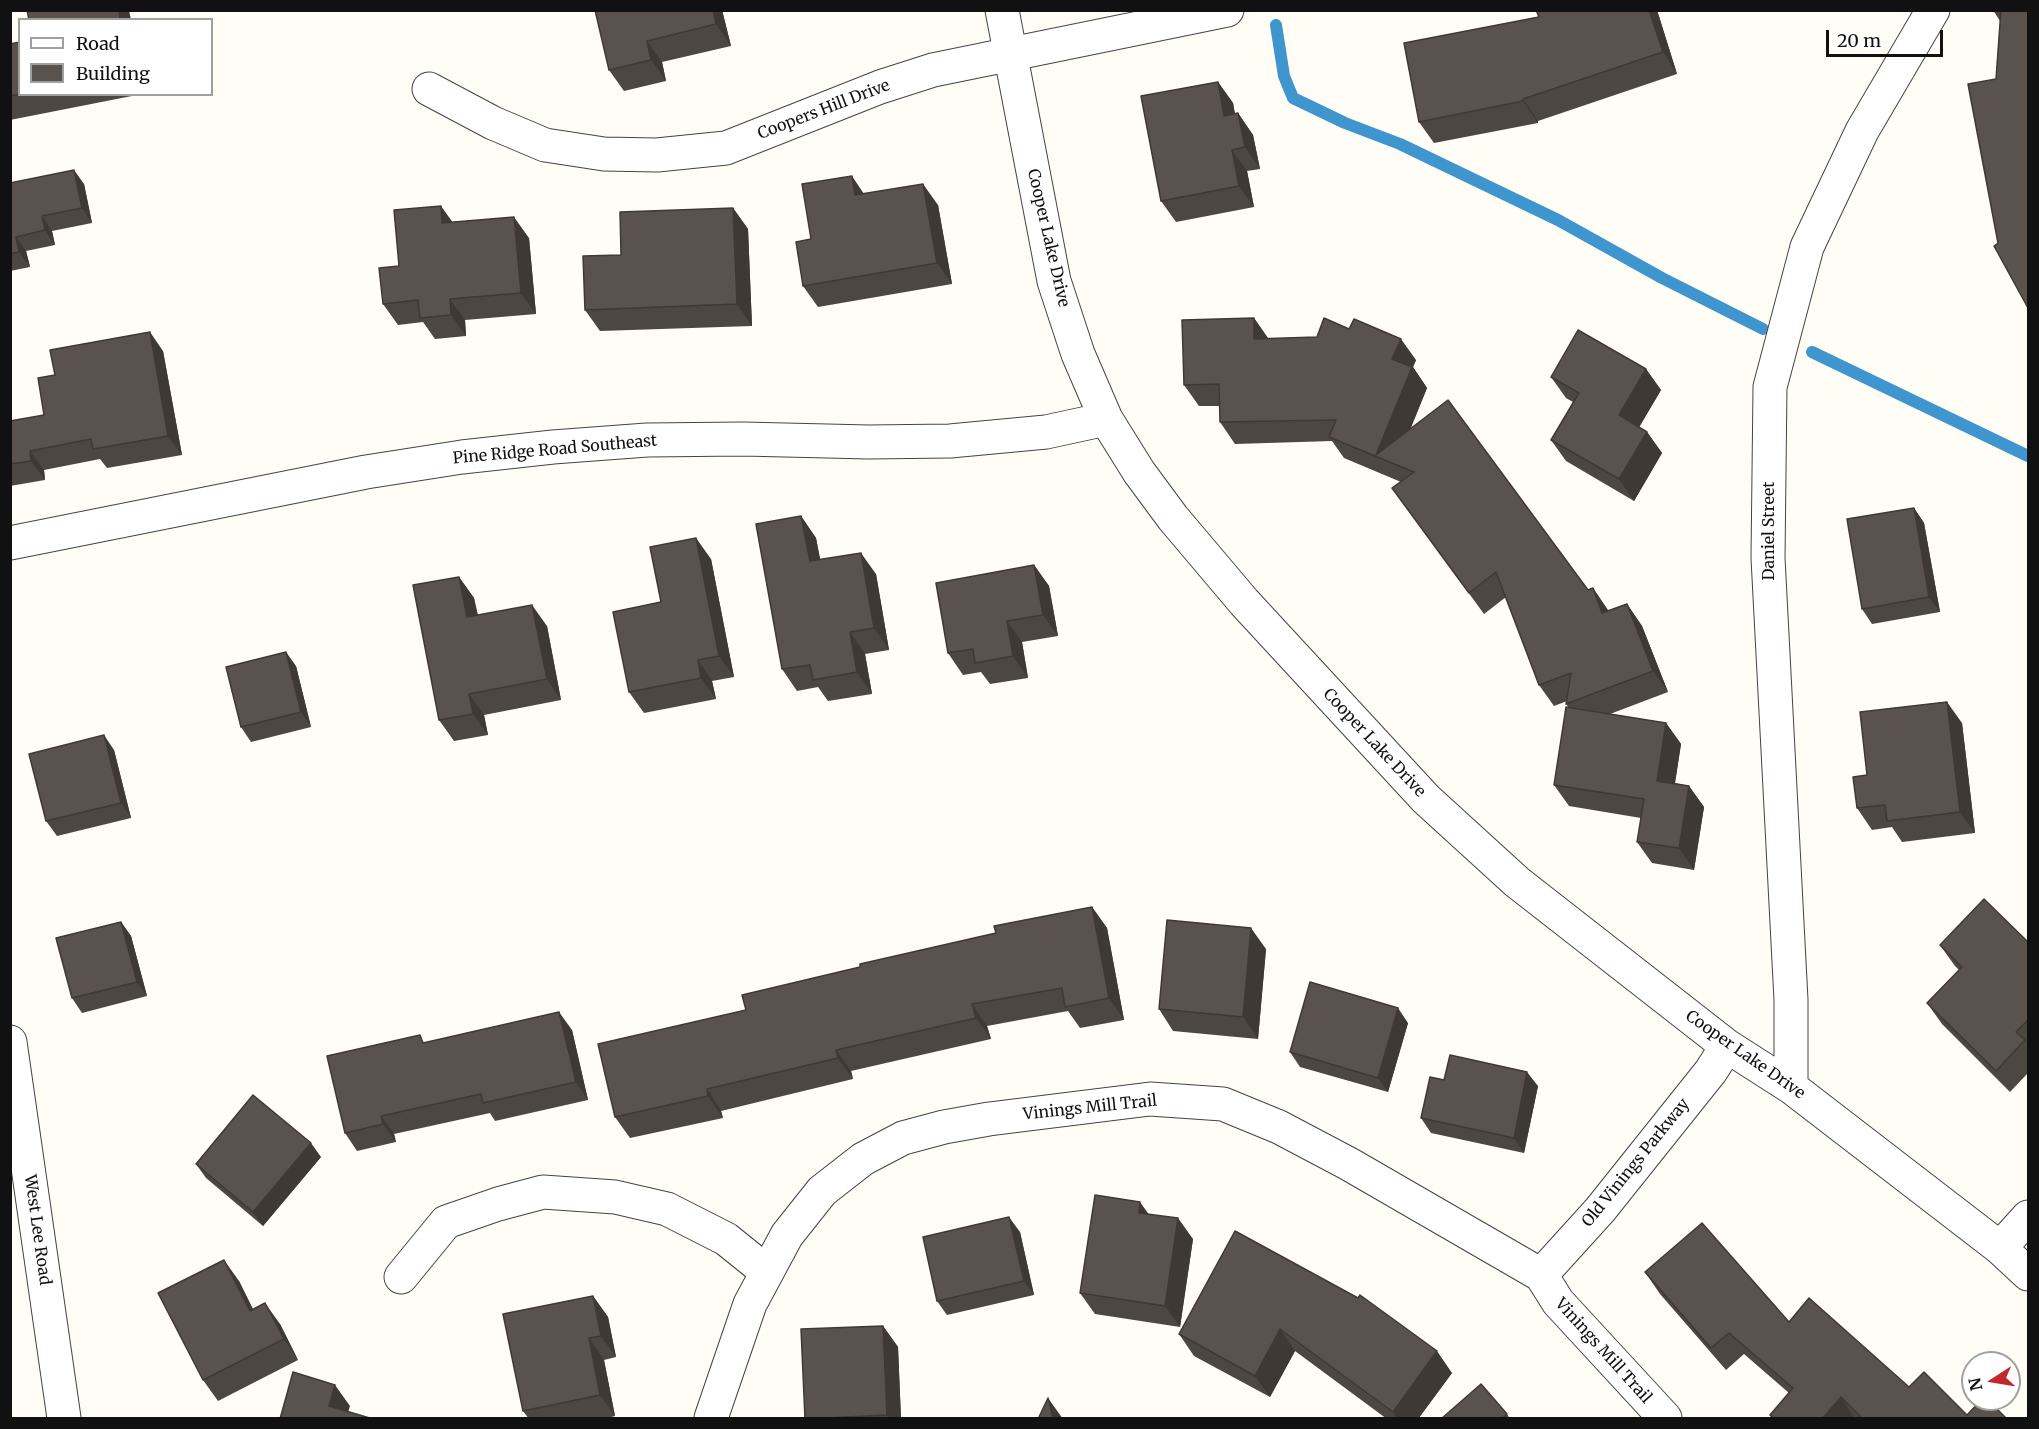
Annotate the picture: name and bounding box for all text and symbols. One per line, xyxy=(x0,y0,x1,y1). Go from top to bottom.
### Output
legend xyxy=(18,18,213,96)
scale bar xyxy=(1829,18,1946,56)
text: 20 m xyxy=(1837,29,1881,52)
text: Road xyxy=(76,32,120,55)
text: Building xyxy=(76,62,150,85)
street label: Coopers Hill Drive xyxy=(755,76,893,144)
street label: Cooper Lake Drive xyxy=(1023,167,1073,309)
street label: Pine Ridge Road Southeast xyxy=(452,432,658,468)
street label: Daniel Street xyxy=(1759,481,1779,581)
street label: Cooper Lake Drive xyxy=(1319,685,1429,801)
street label: Cooper Lake Drive xyxy=(1682,1007,1808,1103)
street label: Vinings Mill Trail xyxy=(1022,1091,1158,1125)
street label: Old Vinings Parkway xyxy=(1578,1095,1694,1231)
street label: West Lee Road xyxy=(20,1174,54,1286)
street label: Vinings Mill Trail xyxy=(1551,1294,1655,1408)
north arrow xyxy=(1961,1351,2021,1411)
text: N xyxy=(1964,1376,1986,1393)

